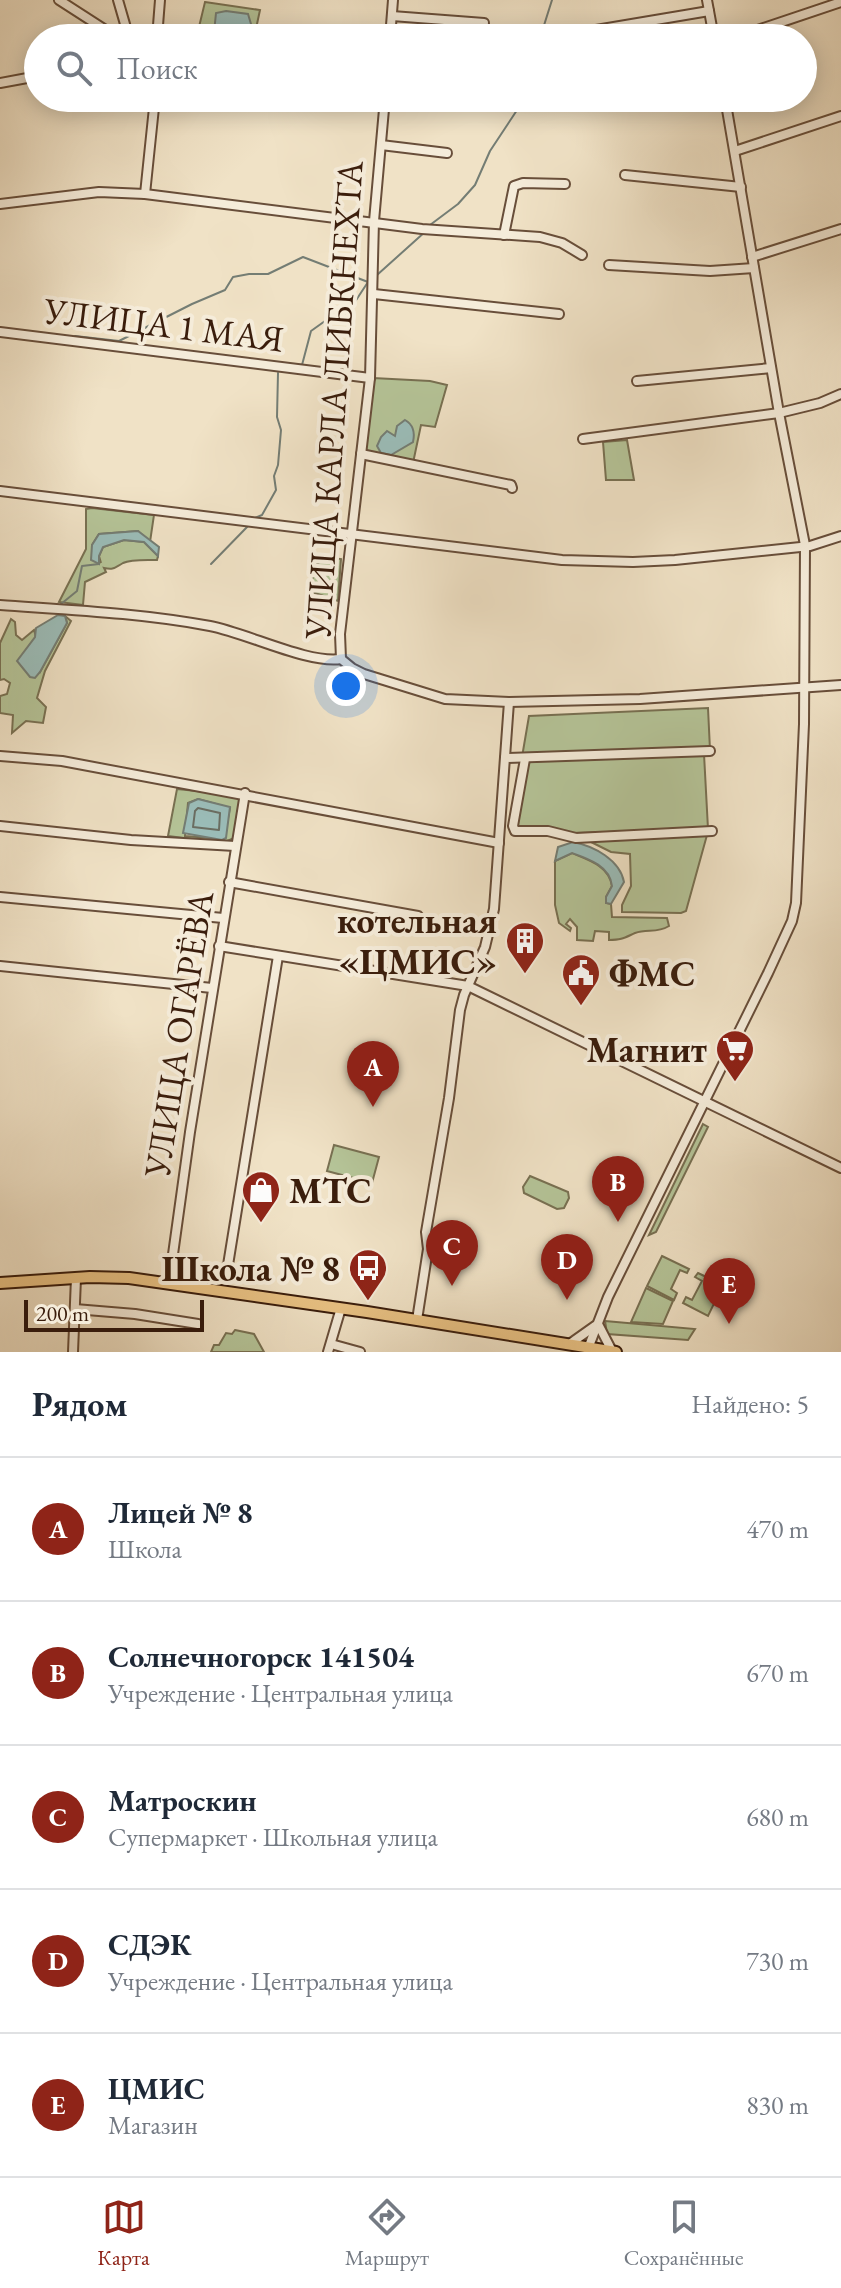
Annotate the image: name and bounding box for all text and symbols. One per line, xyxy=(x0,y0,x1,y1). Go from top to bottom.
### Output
search box xyxy=(24,24,817,112)
icon: search xyxy=(52,46,96,90)
text: Поиск xyxy=(116,49,198,88)
street label: УЛИЦА КАРЛА ЛИБКНЕХТА xyxy=(293,158,374,642)
street label: УЛИЦА 1 МАЯ xyxy=(40,286,286,363)
your location xyxy=(326,666,366,706)
street label: УЛИЦА ОГАРЁВА xyxy=(133,887,224,1182)
place label: котельная «ЦМИС» xyxy=(337,897,497,985)
building icon: котельная «ЦМИС» xyxy=(504,920,546,975)
place label: ФМС xyxy=(609,950,696,997)
public building icon: ФМС xyxy=(560,952,602,1007)
place label: Магнит xyxy=(587,1026,707,1073)
supermarket icon: Магнит xyxy=(714,1028,756,1083)
pin: A xyxy=(347,1041,399,1107)
pin: B xyxy=(592,1156,644,1222)
place label: МТС xyxy=(289,1167,372,1214)
shop icon: МТС xyxy=(240,1169,282,1224)
pin: C xyxy=(426,1220,478,1286)
pin: D xyxy=(541,1234,593,1300)
place label: Школа № 8 xyxy=(162,1245,340,1292)
bus stop icon: Школа № 8 xyxy=(347,1247,389,1302)
pin: E xyxy=(703,1258,755,1324)
scale bar xyxy=(24,1296,204,1332)
text: 200 m xyxy=(36,1299,89,1328)
text: Рядом xyxy=(32,1382,127,1426)
text: Найдено: 5 xyxy=(691,1387,809,1421)
text: Лицей № 8 xyxy=(108,1493,253,1532)
text: A xyxy=(49,1512,67,1546)
text: 470 m xyxy=(746,1512,809,1546)
text: Школа xyxy=(108,1532,182,1566)
text: Солнечногорск 141504 xyxy=(108,1637,414,1676)
text: B xyxy=(50,1656,66,1690)
text: 670 m xyxy=(746,1656,809,1690)
text: Учреждение · Центральная улица xyxy=(108,1676,453,1710)
text: Матроскин xyxy=(108,1781,257,1820)
text: C xyxy=(49,1800,67,1834)
text: 680 m xyxy=(746,1800,809,1834)
text: Супермаркет · Школьная улица xyxy=(108,1820,438,1854)
text: СДЭК xyxy=(108,1925,191,1964)
text: D xyxy=(48,1944,68,1978)
text: 730 m xyxy=(746,1944,809,1978)
text: Учреждение · Центральная улица xyxy=(108,1964,453,1998)
text: ЦМИС xyxy=(108,2069,205,2108)
text: E xyxy=(51,2088,65,2122)
text: 830 m xyxy=(746,2088,809,2122)
text: Магазин xyxy=(108,2108,198,2142)
tab: Карта xyxy=(97,2195,150,2272)
tab: Маршрут xyxy=(345,2195,429,2272)
tab: Сохранённые xyxy=(624,2195,744,2272)

